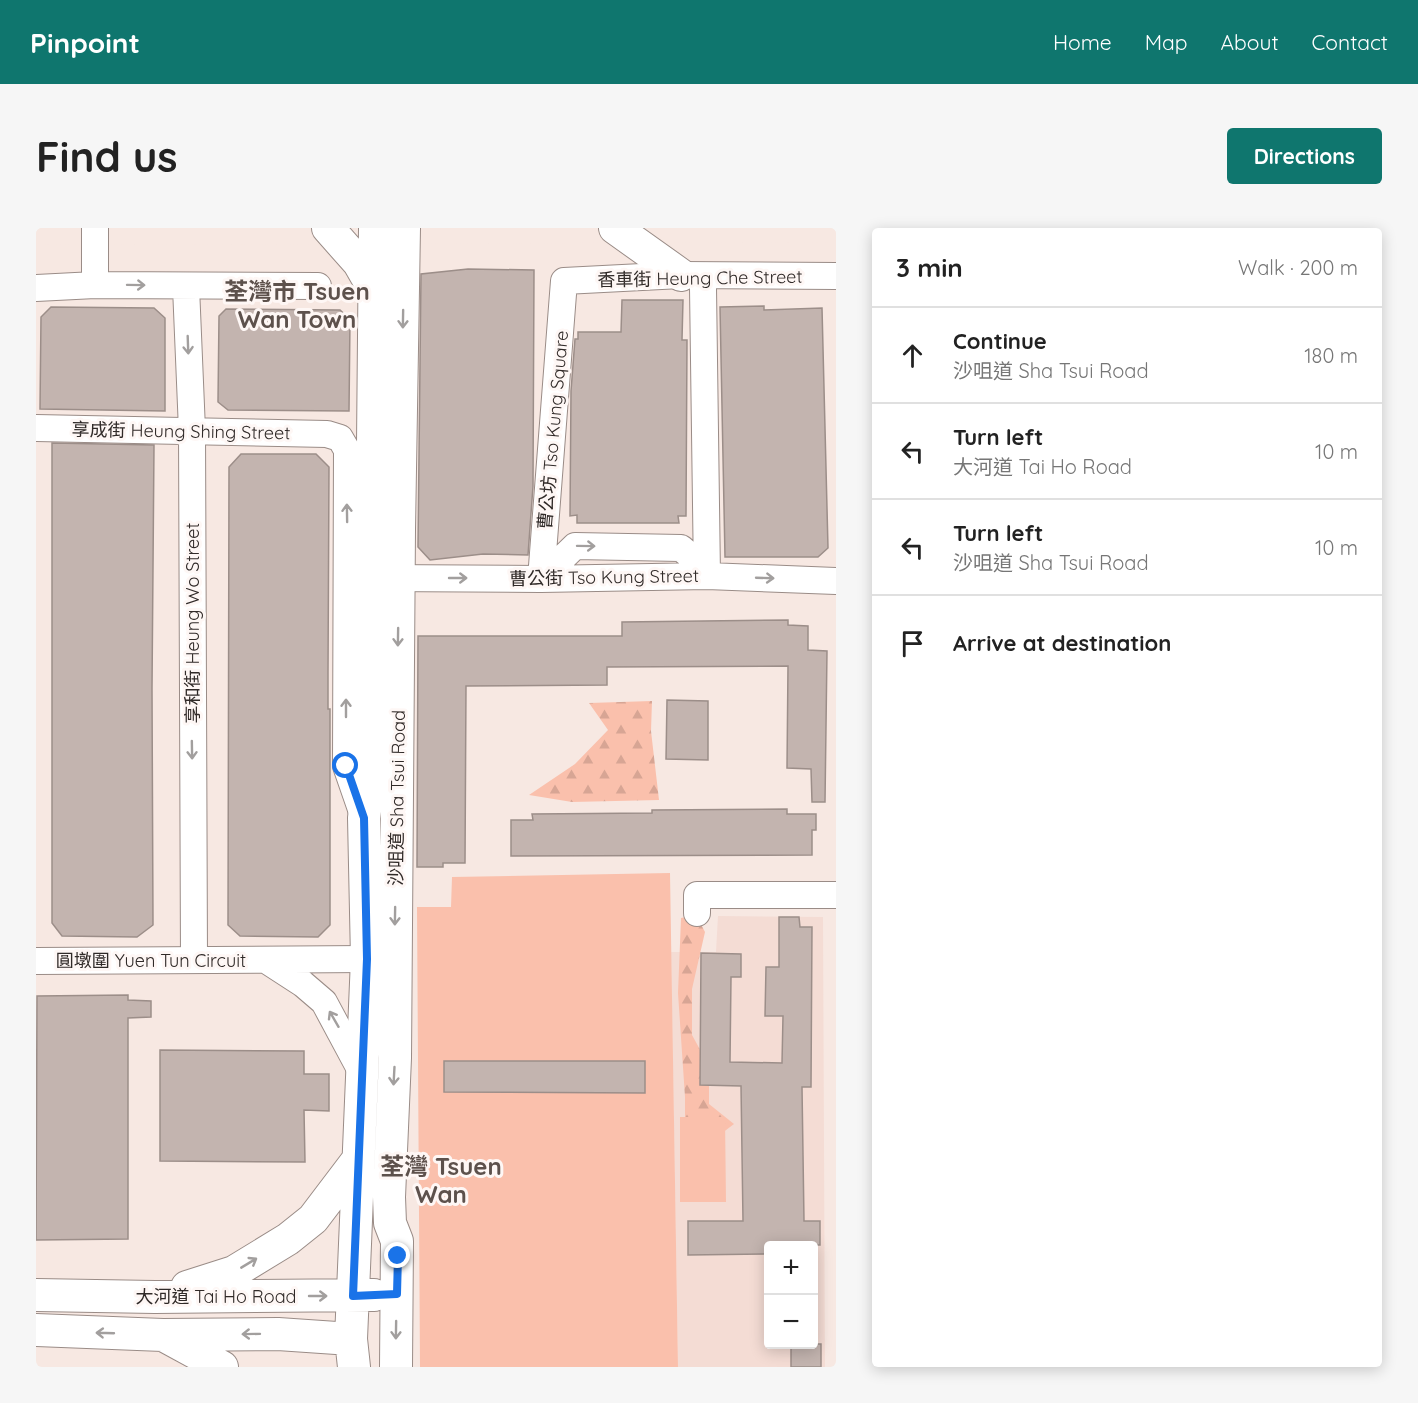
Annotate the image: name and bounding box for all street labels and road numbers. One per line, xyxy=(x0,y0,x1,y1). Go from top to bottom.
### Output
street label: 香車街 Heung Che Street xyxy=(597,265,803,291)
street label: 曹公坊 Tso Kung Square xyxy=(533,330,573,530)
street label: 享成街 Heung Shing Street xyxy=(71,418,291,444)
street label: 享和街 Heung Wo Street xyxy=(181,523,204,723)
street label: 曹公街 Tso Kung Street xyxy=(509,564,699,590)
street label: 沙咀道 Sha Tsui Road xyxy=(384,710,410,886)
street label: 圓墩圍 Yuen Tun Circuit xyxy=(56,949,246,972)
street label: 大河道 Tai Ho Road xyxy=(135,1285,297,1308)

